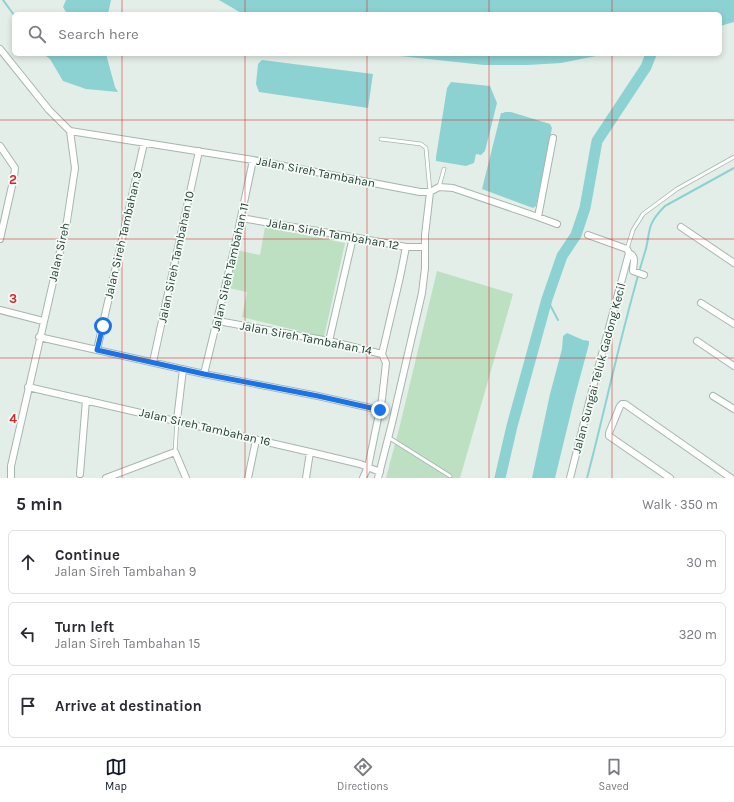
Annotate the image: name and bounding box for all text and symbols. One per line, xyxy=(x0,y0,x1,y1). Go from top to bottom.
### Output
search box xyxy=(12,12,722,56)
icon: search xyxy=(26,23,48,45)
text: Search here xyxy=(58,25,139,43)
street label: Jalan Sireh Tambahan xyxy=(256,154,376,190)
street label: Jalan Sireh Tambahan 9 xyxy=(102,170,144,300)
text: 2 xyxy=(9,172,17,187)
street label: Jalan Sireh Tambahan 10 xyxy=(155,190,197,324)
street label: Jalan Sireh Tambahan 11 xyxy=(208,201,252,333)
street label: Jalan Sireh Tambahan 12 xyxy=(266,215,400,253)
street label: Jalan Sireh xyxy=(45,221,73,283)
street label: Jalan Sungai Teluk Gadong Kecil xyxy=(569,281,629,455)
text: 3 xyxy=(9,291,17,306)
route start xyxy=(94,317,112,335)
street label: Jalan Sireh Tambahan 14 xyxy=(239,318,373,358)
route end xyxy=(371,401,389,419)
street label: Jalan Sireh Tambahan 16 xyxy=(138,405,272,449)
text: 4 xyxy=(9,411,17,426)
text: 5 min xyxy=(16,494,63,514)
text: Walk · 350 m xyxy=(642,497,718,512)
text: Continue xyxy=(55,546,120,564)
icon: ahead xyxy=(17,551,39,573)
text: 30 m xyxy=(686,555,717,570)
text: Jalan Sireh Tambahan 9 xyxy=(55,564,196,579)
text: Turn left xyxy=(55,618,114,636)
icon: left xyxy=(17,623,39,645)
text: 320 m xyxy=(679,627,717,642)
text: Jalan Sireh Tambahan 15 xyxy=(55,636,200,651)
icon: arrive xyxy=(17,695,39,717)
text: Arrive at destination xyxy=(55,697,202,715)
tab: Map xyxy=(105,756,127,793)
tab: Directions xyxy=(337,756,389,793)
tab: Saved xyxy=(599,756,629,793)

